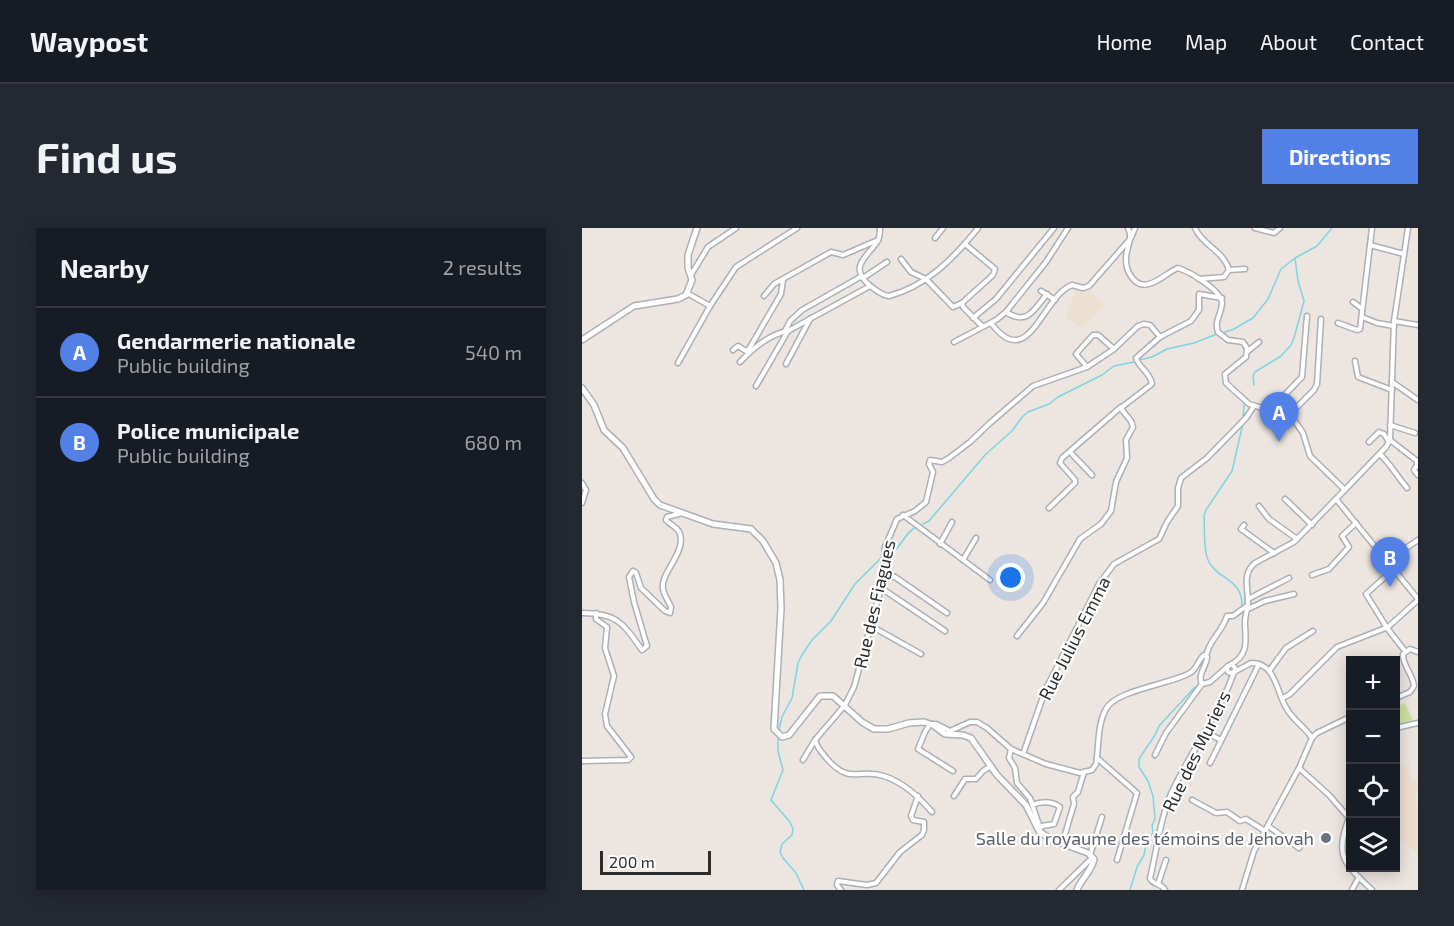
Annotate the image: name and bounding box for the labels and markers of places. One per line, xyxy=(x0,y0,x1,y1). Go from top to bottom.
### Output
pin: A xyxy=(1260,392,1298,442)
pin: B xyxy=(1370,538,1410,587)
place label: Salle du royaume des témoins de Jehovah xyxy=(976,827,1314,849)
marker: Salle du royaume des témoins de Jehovah xyxy=(1319,831,1333,845)

